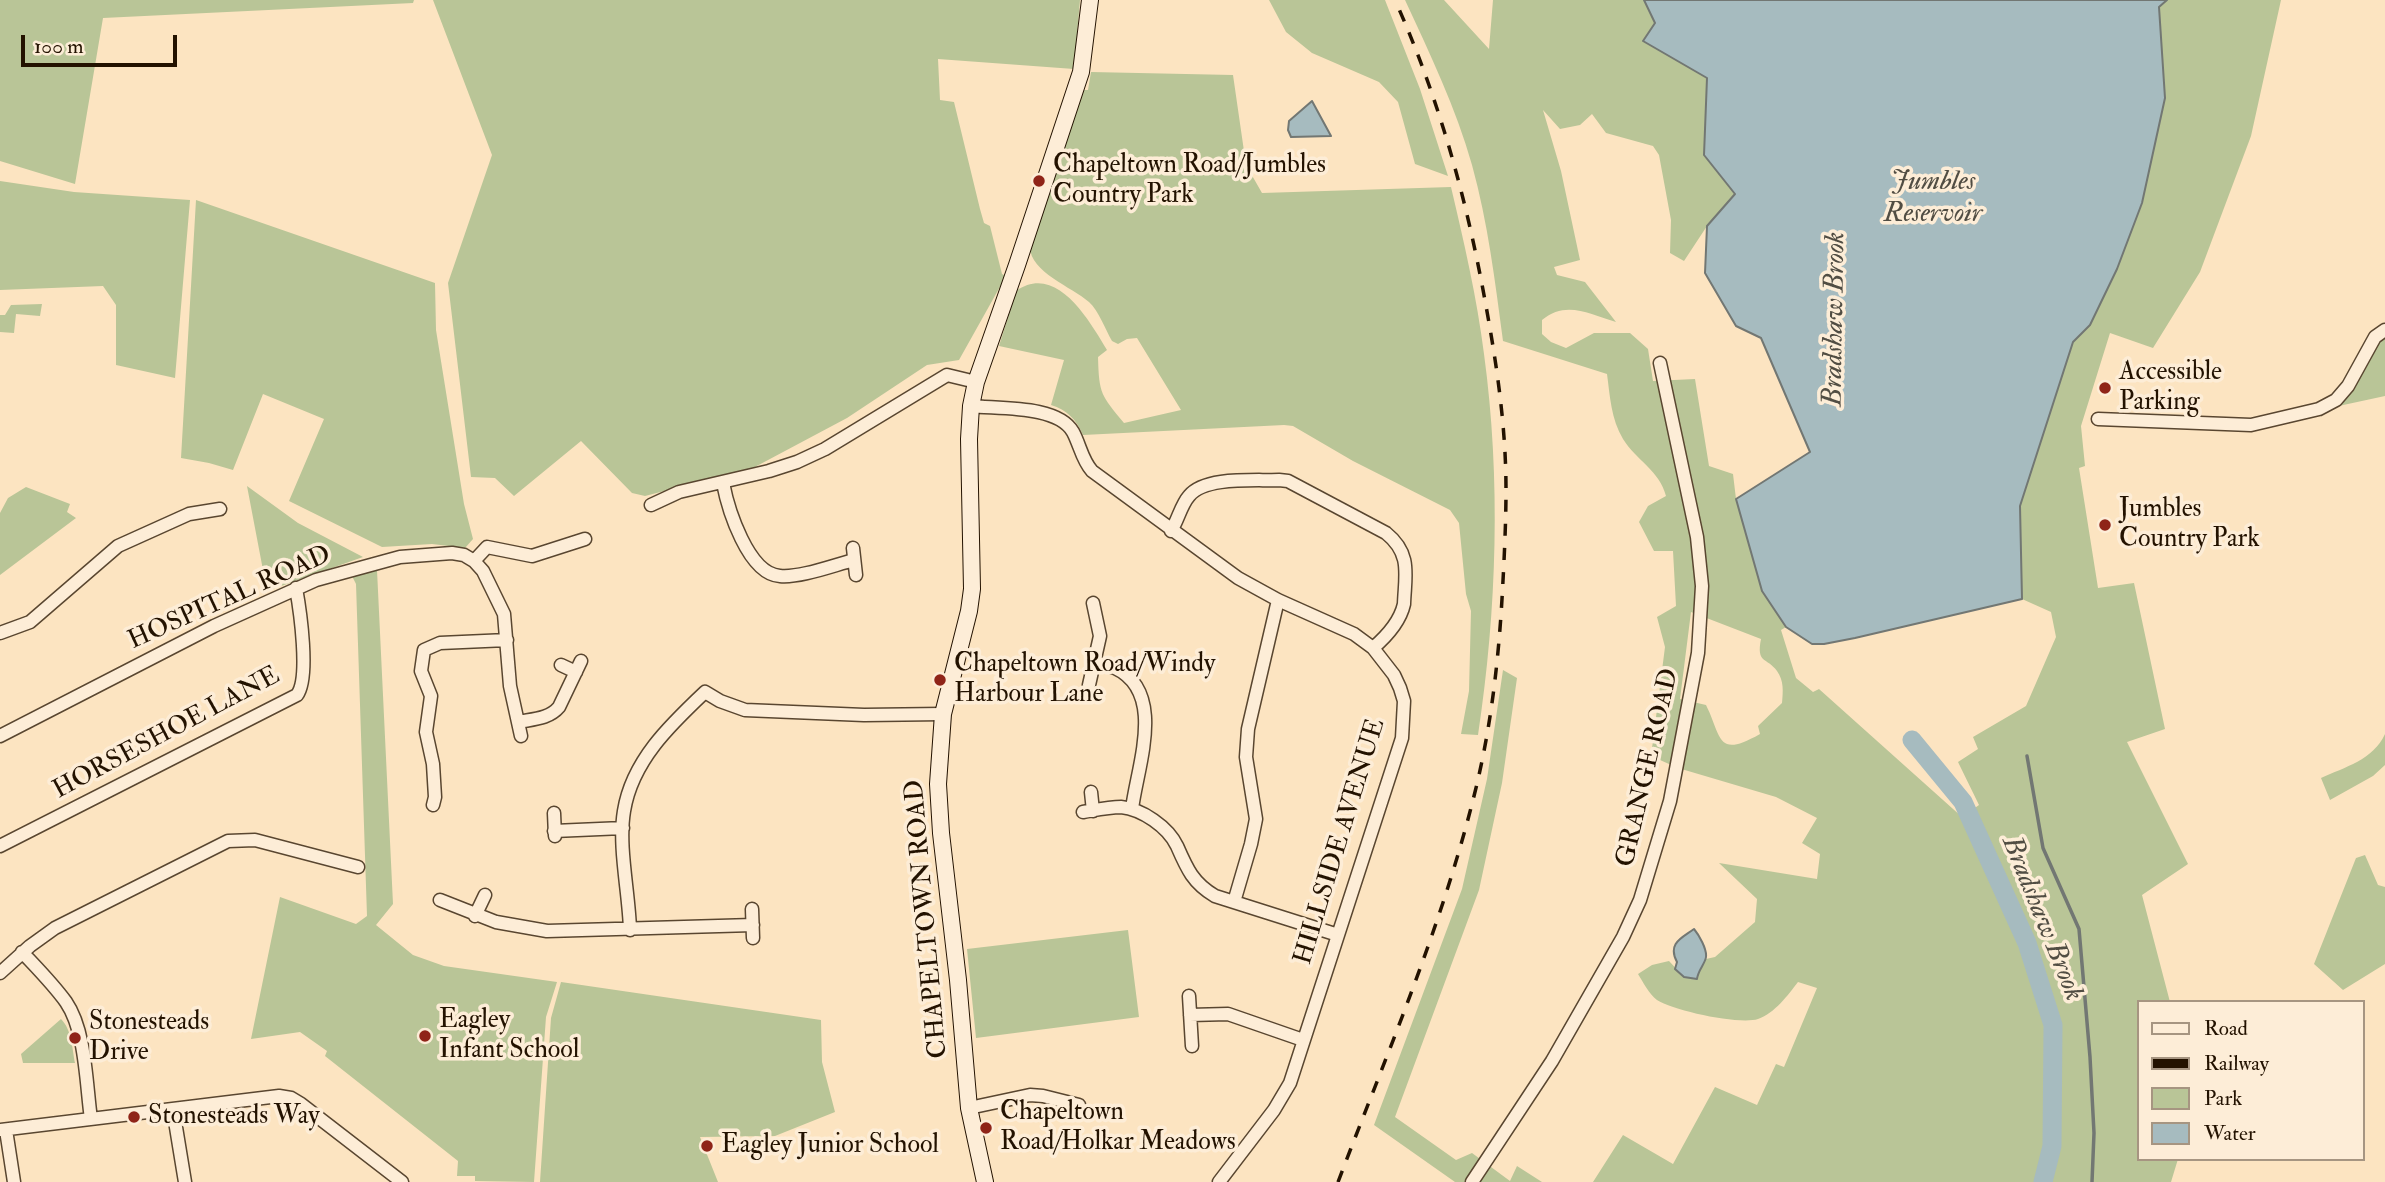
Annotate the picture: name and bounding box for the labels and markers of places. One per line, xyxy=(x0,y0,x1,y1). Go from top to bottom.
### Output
place label: Chapeltown Road/Jumbles Country Park xyxy=(1053,150,1326,212)
marker: Chapeltown Road/Jumbles Country Park xyxy=(1031,173,1047,189)
place label: Accessible Parking xyxy=(2119,357,2222,418)
marker: Accessible Parking xyxy=(2097,380,2113,396)
place label: Jumbles Country Park xyxy=(2119,494,2260,556)
marker: Jumbles Country Park xyxy=(2097,517,2113,533)
place label: Chapeltown Road/Windy Harbour Lane xyxy=(954,649,1216,710)
marker: Chapeltown Road/Windy Harbour Lane xyxy=(932,672,948,688)
place label: Eagley Infant School xyxy=(439,1005,579,1066)
place label: Stonesteads Drive xyxy=(89,1007,209,1068)
marker: Eagley Infant School xyxy=(417,1028,433,1044)
marker: Stonesteads Drive xyxy=(67,1030,83,1046)
place label: Chapeltown Road/Holkar Meadows xyxy=(1000,1097,1236,1158)
place label: Stonesteads Way xyxy=(148,1101,320,1133)
marker: Stonesteads Way xyxy=(126,1109,142,1125)
marker: Chapeltown Road/Holkar Meadows xyxy=(978,1120,994,1136)
place label: Eagley Junior School xyxy=(721,1130,939,1162)
marker: Eagley Junior School xyxy=(699,1138,715,1154)

